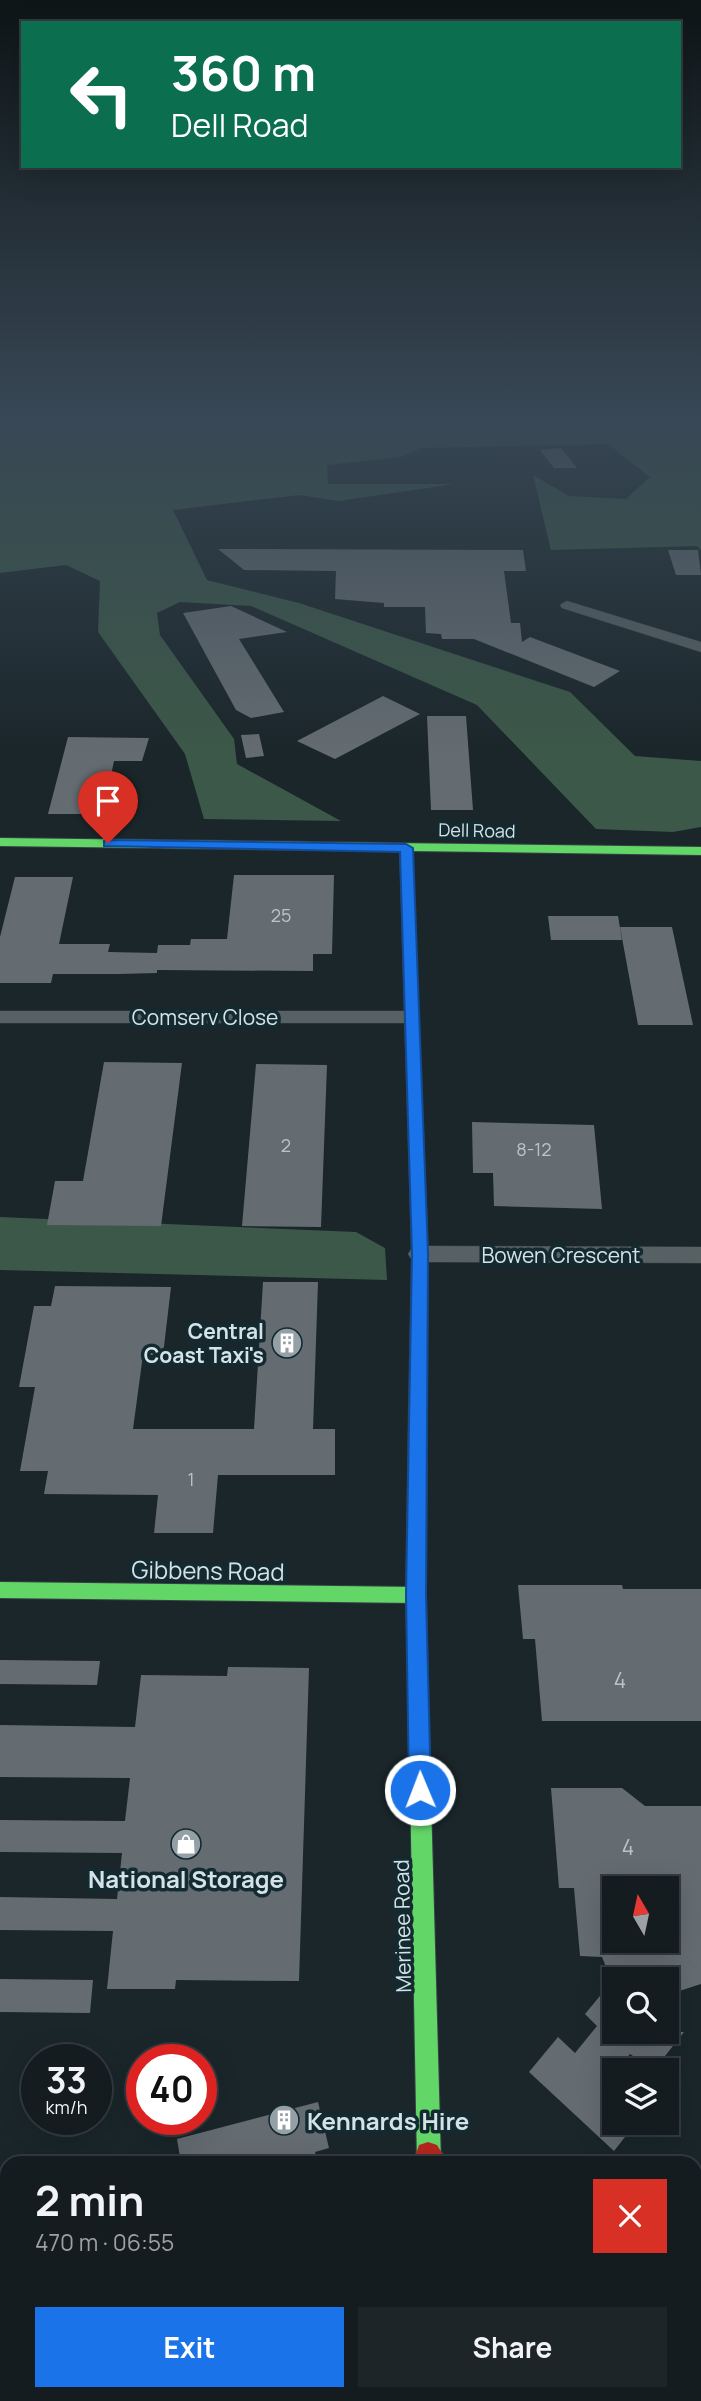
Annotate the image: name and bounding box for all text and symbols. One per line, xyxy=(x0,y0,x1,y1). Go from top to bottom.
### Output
text: 360 m xyxy=(171,39,316,106)
icon: left xyxy=(56,49,147,140)
text: Dell Road xyxy=(171,103,308,147)
pin xyxy=(78,771,138,843)
icon: arrive xyxy=(89,782,127,820)
street label: Dell Road xyxy=(438,817,516,843)
house number: 25 xyxy=(271,903,291,927)
street label: Comserv Close xyxy=(132,1003,278,1031)
house number: 2 xyxy=(281,1133,291,1157)
house number: 8-12 xyxy=(516,1137,552,1161)
street label: Bowen Crescent xyxy=(481,1241,641,1269)
place label: Central Coast Taxi's xyxy=(144,1317,264,1369)
building icon: Central Coast Taxi's xyxy=(270,1326,304,1360)
house number: 1 xyxy=(187,1467,195,1491)
street label: Gibbens Road xyxy=(131,1552,285,1588)
house number: 4 xyxy=(614,1666,626,1694)
position arrow xyxy=(383,1753,457,1827)
shop icon: National Storage xyxy=(169,1827,203,1861)
house number: 4 xyxy=(622,1833,634,1861)
street label: Merinee Road xyxy=(387,1859,417,1993)
place label: National Storage xyxy=(88,1862,284,1895)
north arrow xyxy=(602,1876,679,1953)
map controls xyxy=(602,1876,679,2135)
button: search xyxy=(602,1967,679,2044)
speed limit sign: 40 xyxy=(126,2044,217,2135)
text: 33 xyxy=(46,2056,87,2104)
button: layers xyxy=(602,2058,679,2135)
text: km/h xyxy=(46,2095,87,2119)
building icon: Kennards Hire xyxy=(267,2103,301,2137)
place label: Kennards Hire xyxy=(307,2104,469,2137)
text: 2 min xyxy=(35,2171,144,2229)
button: close xyxy=(593,2179,667,2253)
text: 470 m · 06:55 xyxy=(35,2226,174,2258)
button: Exit xyxy=(35,2307,344,2387)
button: Share xyxy=(358,2307,667,2387)

